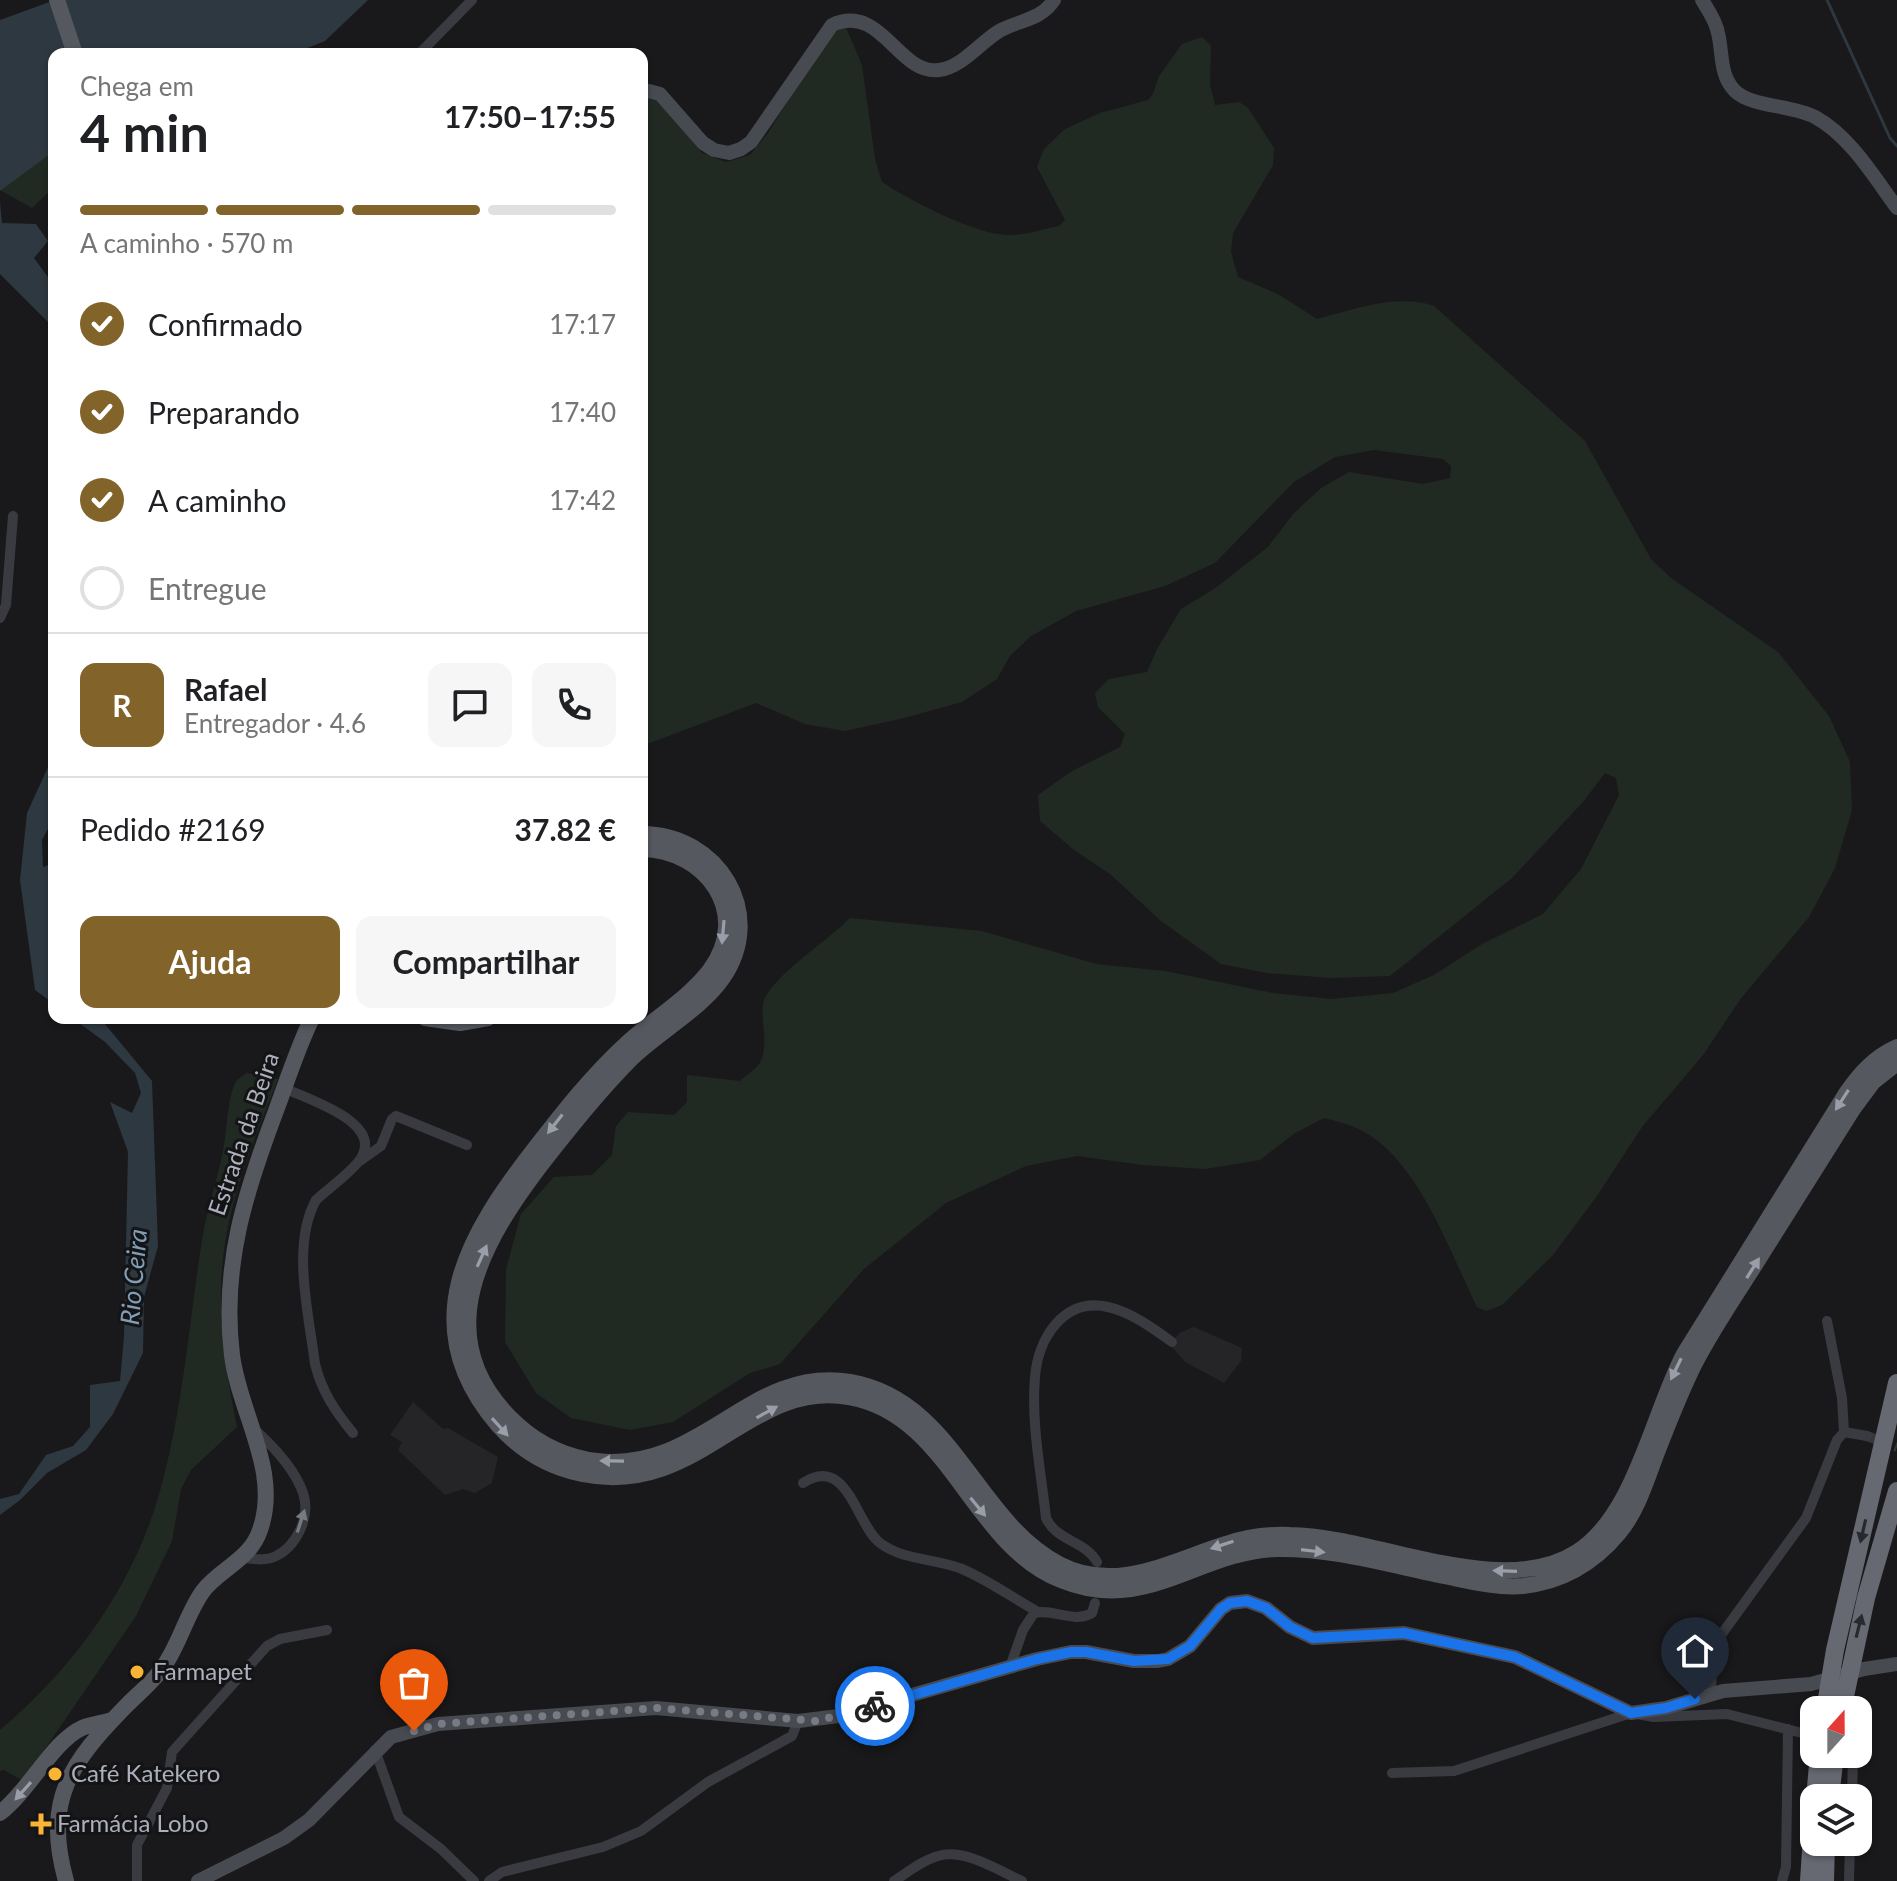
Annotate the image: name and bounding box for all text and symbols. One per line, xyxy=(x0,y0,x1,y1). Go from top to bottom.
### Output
text: Chega em xyxy=(80,70,194,102)
text: 17:50–17:55 xyxy=(444,98,616,134)
text: 4 min xyxy=(80,101,209,163)
text: A caminho · 570 m xyxy=(80,227,293,259)
icon: check xyxy=(80,302,124,346)
text: Confirmado xyxy=(148,306,303,342)
text: 17:17 xyxy=(549,308,616,340)
icon: check xyxy=(80,390,124,434)
text: Preparando xyxy=(148,394,300,430)
text: 17:40 xyxy=(549,396,616,428)
icon: check xyxy=(80,478,124,522)
text: A caminho xyxy=(148,482,287,518)
text: 17:42 xyxy=(549,484,616,516)
text: Entregue xyxy=(148,570,267,606)
button: chat xyxy=(428,663,512,747)
button: phone xyxy=(532,663,616,747)
text: Rafael xyxy=(184,671,267,707)
text: R xyxy=(112,687,132,723)
text: Entregador · 4.6 xyxy=(184,707,366,739)
text: Pedido #2169 xyxy=(80,811,266,847)
text: 37.82 € xyxy=(515,811,616,847)
button: Ajuda xyxy=(80,916,340,1008)
button: Compartilhar xyxy=(356,916,616,1008)
one-way arrow xyxy=(716,920,729,945)
street label: Estrada da Beira xyxy=(201,1048,284,1219)
one-way arrow xyxy=(1836,1089,1850,1111)
one-way arrow xyxy=(547,1114,563,1134)
water label: Rio Ceira xyxy=(113,1228,153,1326)
one-way arrow xyxy=(476,1244,489,1268)
one-way arrow xyxy=(1746,1257,1760,1279)
one-way arrow xyxy=(1670,1357,1683,1380)
one-way arrow xyxy=(756,1406,778,1420)
one-way arrow xyxy=(490,1417,508,1436)
one-way arrow xyxy=(598,1455,624,1468)
one-way arrow xyxy=(970,1497,986,1517)
one-way arrow xyxy=(296,1509,308,1533)
one-way arrow xyxy=(1856,1519,1869,1544)
one-way arrow xyxy=(1210,1540,1234,1552)
one-way arrow xyxy=(1301,1545,1326,1558)
one-way arrow xyxy=(1492,1565,1517,1578)
one-way arrow xyxy=(1853,1614,1865,1639)
pin xyxy=(1661,1617,1729,1699)
icon: home xyxy=(1673,1629,1717,1673)
pin xyxy=(380,1649,448,1731)
place label: Farmapet xyxy=(153,1656,252,1685)
icon: bag xyxy=(392,1661,436,1705)
marker: Farmapet xyxy=(128,1663,146,1681)
courier xyxy=(835,1666,915,1746)
icon: bike xyxy=(853,1684,897,1728)
north arrow xyxy=(1800,1696,1872,1768)
map controls xyxy=(1800,1696,1872,1856)
place label: Café Katekero xyxy=(71,1758,220,1787)
marker: Café Katekero xyxy=(46,1765,64,1783)
one-way arrow xyxy=(15,1780,32,1800)
button: layers xyxy=(1800,1784,1872,1856)
place label: Farmácia Lobo xyxy=(57,1808,209,1837)
marker: Farmácia Lobo xyxy=(32,1815,50,1833)

